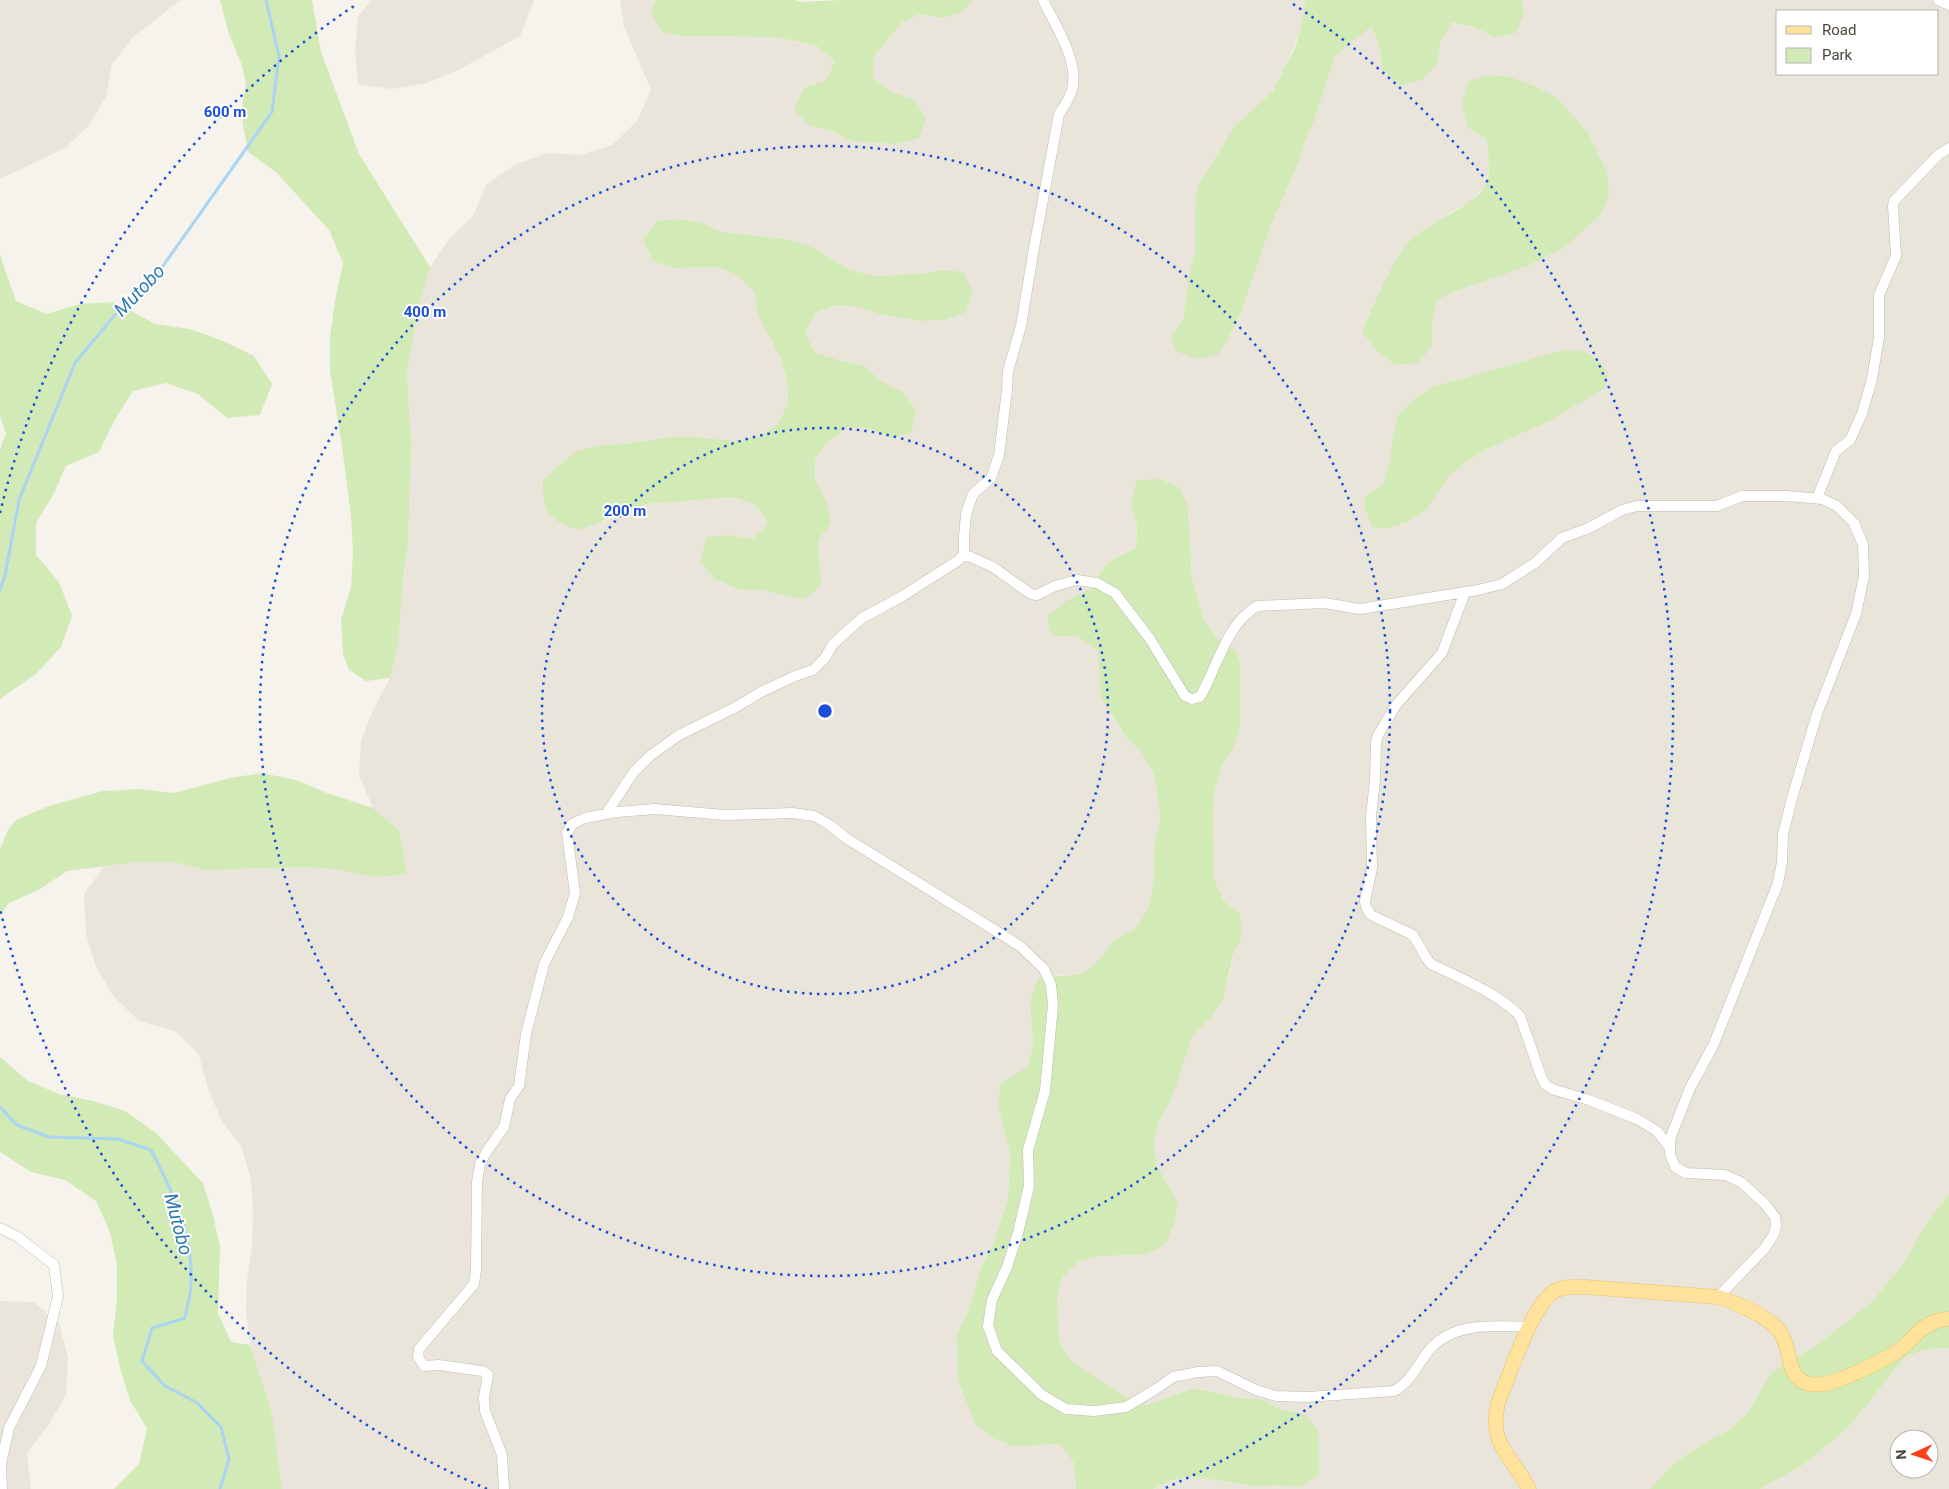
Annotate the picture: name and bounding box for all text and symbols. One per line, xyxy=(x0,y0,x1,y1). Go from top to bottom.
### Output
legend xyxy=(1776,10,1939,75)
text: Road xyxy=(1822,21,1856,39)
text: Park xyxy=(1822,46,1853,64)
text: 600 m xyxy=(204,103,246,121)
water label: Mutobo xyxy=(109,260,170,321)
text: 400 m xyxy=(404,303,446,321)
text: 200 m xyxy=(604,502,646,520)
centre of rings xyxy=(816,702,834,720)
water label: Mutobo xyxy=(159,1190,198,1258)
north arrow xyxy=(1889,1429,1939,1479)
text: N xyxy=(1893,1449,1909,1460)

